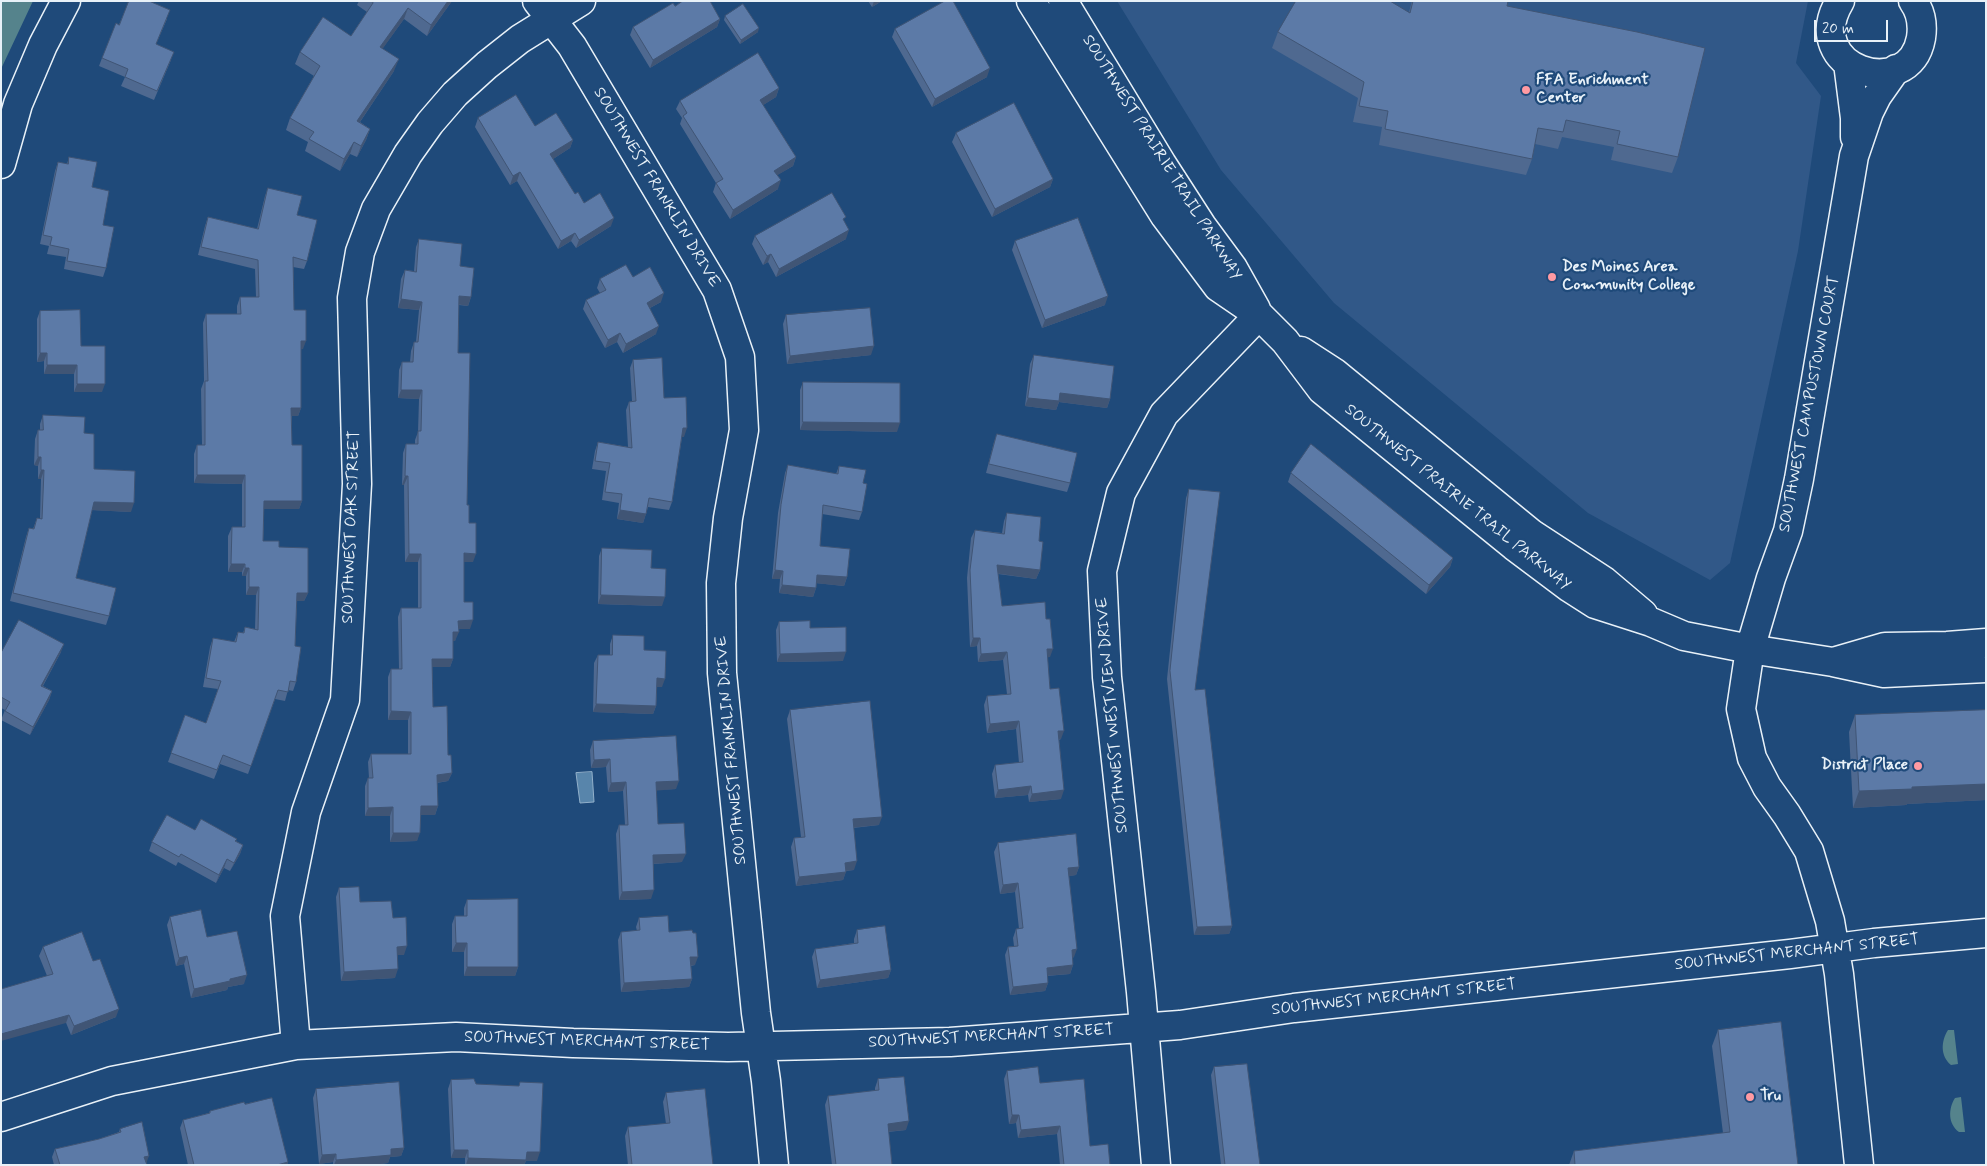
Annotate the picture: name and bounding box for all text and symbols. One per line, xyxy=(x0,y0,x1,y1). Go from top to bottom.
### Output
scale bar xyxy=(1817,10,1891,42)
text: 20 m xyxy=(1822,19,1854,39)
street label: SOUTHWEST PRAIRIE TRAIL PARKWAY xyxy=(1077,32,1245,284)
place label: FFA Enrichment Center xyxy=(1536,71,1649,109)
street label: SOUTHWEST FRANKLIN DRIVE xyxy=(589,84,723,292)
marker: FFA Enrichment Center xyxy=(1520,84,1532,96)
place label: Des Moines Area Community College xyxy=(1562,258,1695,296)
marker: Des Moines Area Community College xyxy=(1546,271,1558,283)
street label: SOUTHWEST CAMPUSTOWN COURT xyxy=(1776,274,1844,534)
street label: SOUTHWEST PRAIRIE TRAIL PARKWAY xyxy=(1340,401,1574,595)
street label: SOUTHWEST OAK STREET xyxy=(339,430,365,624)
street label: SOUTHWEST WESTVIEW DRIVE xyxy=(1093,596,1133,834)
street label: SOUTHWEST FRANKLIN DRIVE xyxy=(712,635,752,865)
place label: District Place xyxy=(1821,756,1908,776)
marker: District Place xyxy=(1912,760,1924,772)
street label: SOUTHWEST MERCHANT STREET xyxy=(1674,931,1920,975)
street label: SOUTHWEST MERCHANT STREET xyxy=(1271,976,1517,1020)
street label: SOUTHWEST MERCHANT STREET xyxy=(868,1021,1114,1053)
street label: SOUTHWEST MERCHANT STREET xyxy=(464,1028,710,1056)
place label: Tru xyxy=(1760,1087,1781,1107)
marker: Tru xyxy=(1744,1091,1756,1103)

